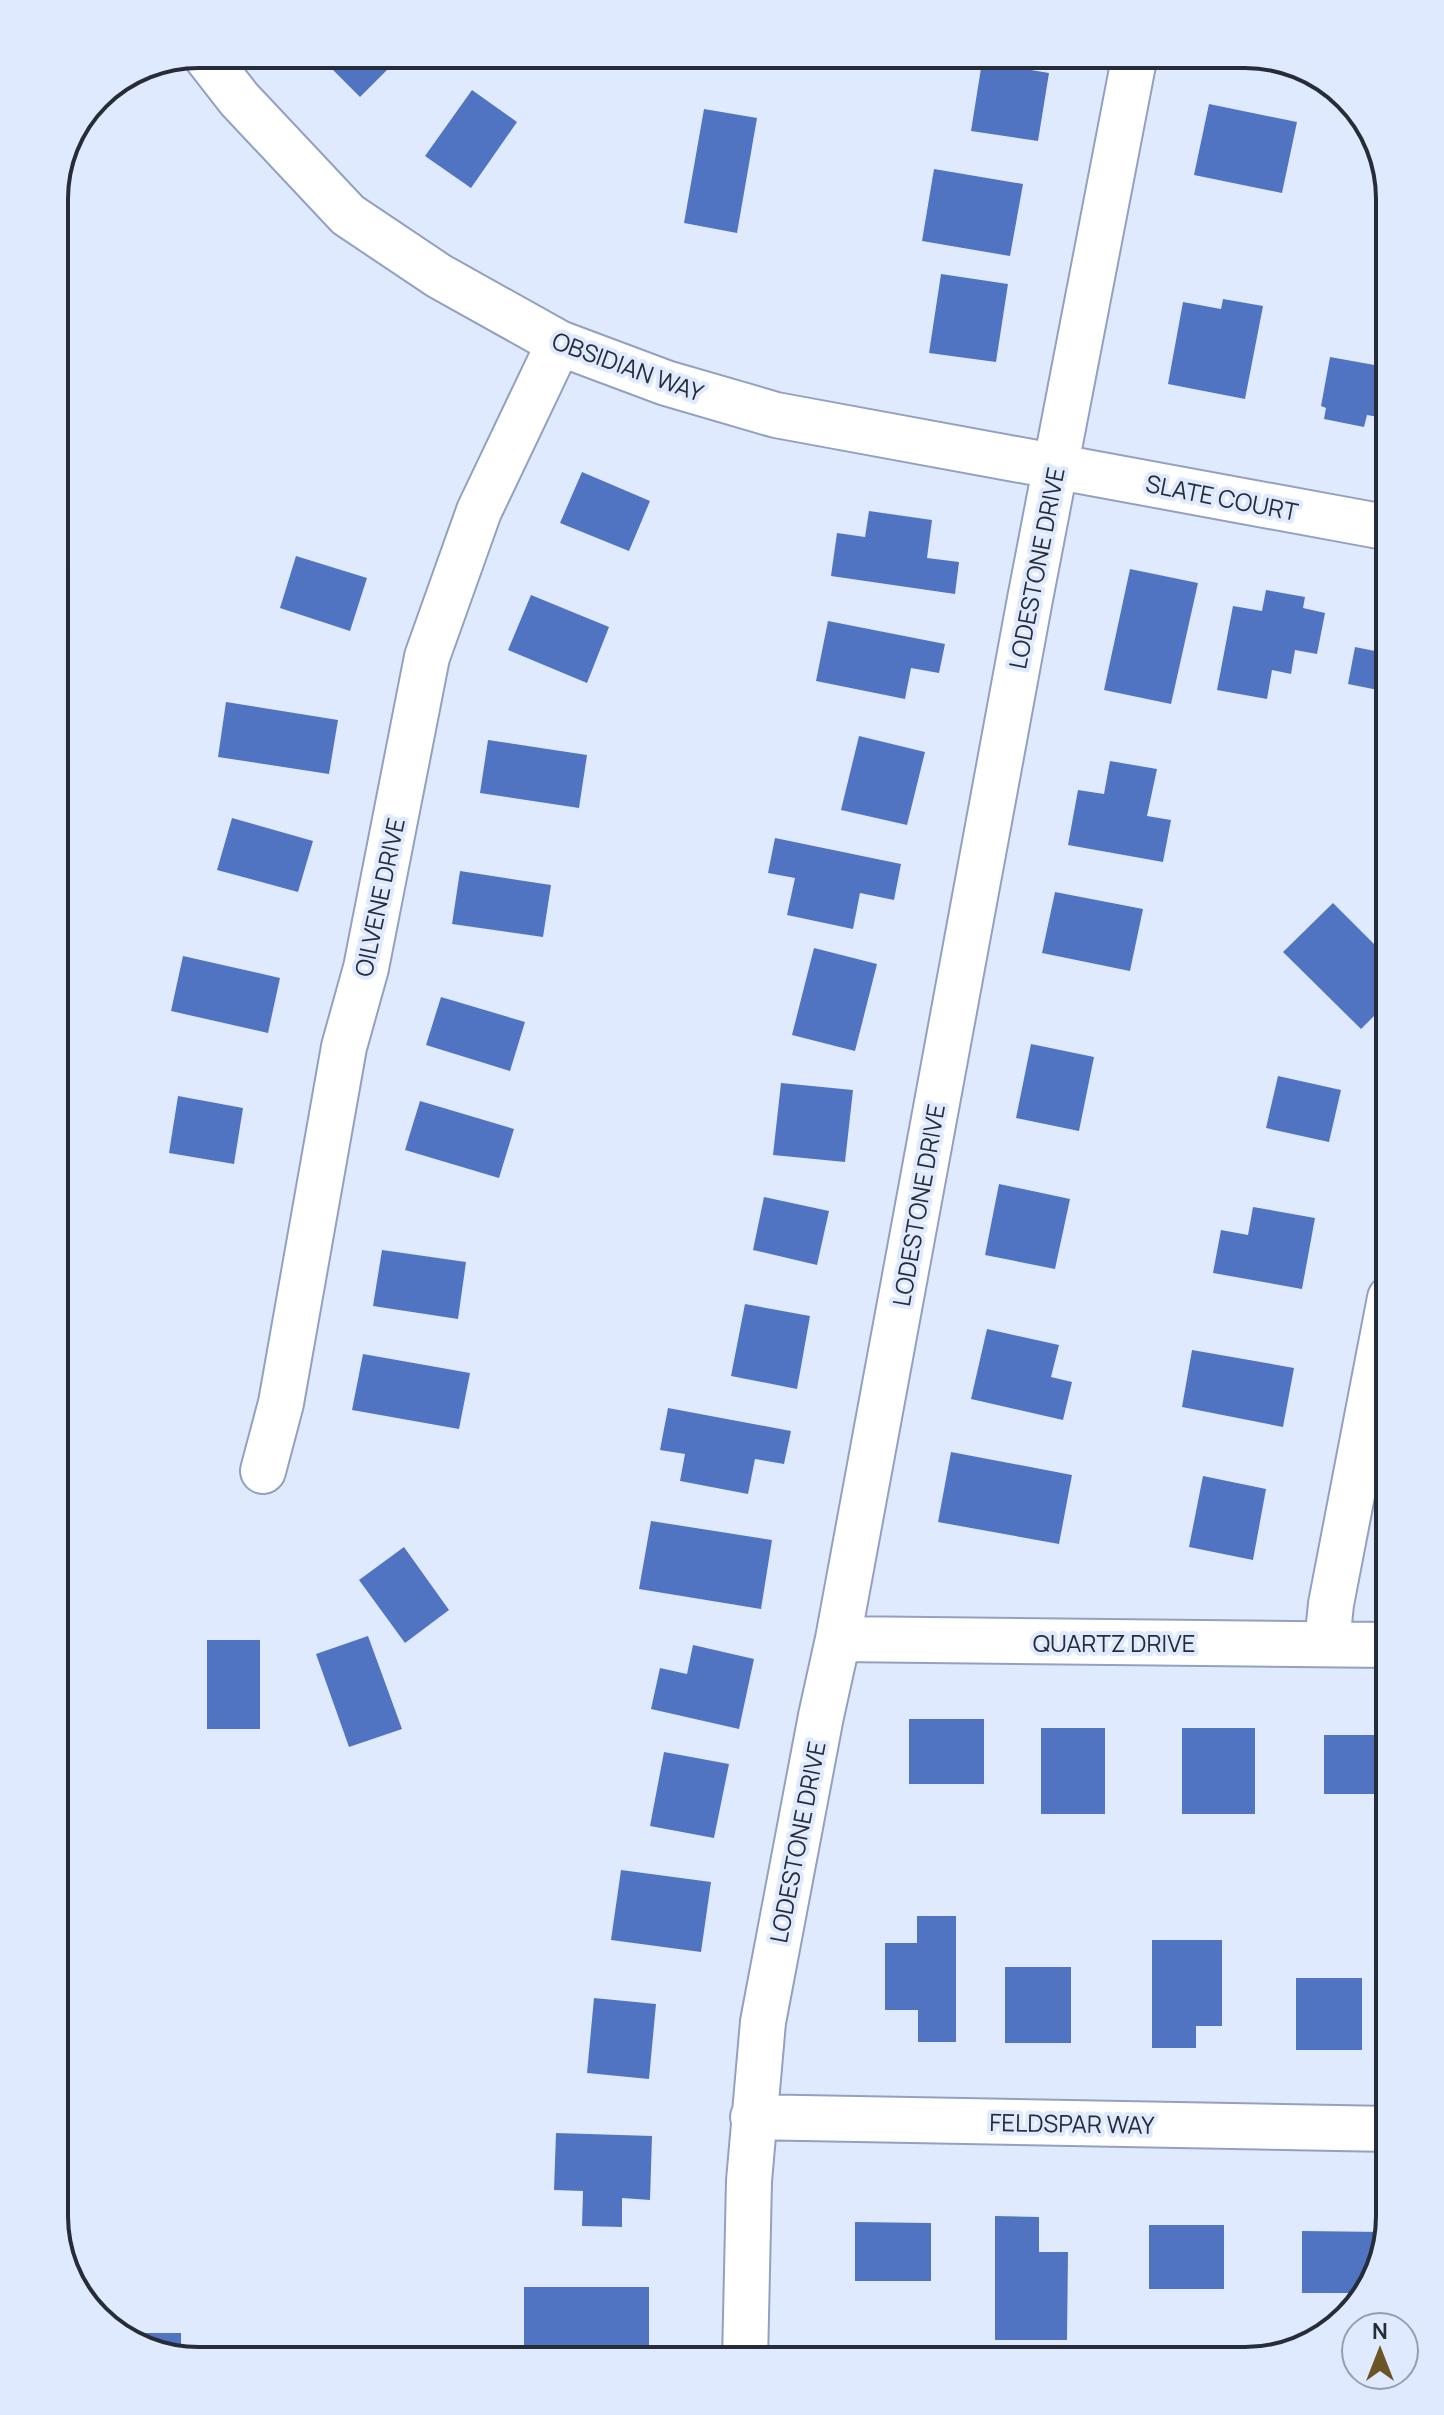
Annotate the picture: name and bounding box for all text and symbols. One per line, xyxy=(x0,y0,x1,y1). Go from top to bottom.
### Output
street label: OBSIDIAN WAY xyxy=(548,323,709,409)
street label: LODESTONE DRIVE xyxy=(1000,464,1072,672)
street label: SLATE COURT xyxy=(1143,466,1302,528)
street label: OILVENE DRIVE xyxy=(346,815,412,979)
street label: LODESTONE DRIVE xyxy=(884,1101,952,1309)
street label: QUARTZ DRIVE xyxy=(1033,1626,1195,1659)
street label: LODESTONE DRIVE xyxy=(761,1738,833,1946)
street label: FELDSPAR WAY xyxy=(989,2105,1156,2141)
north arrow xyxy=(1340,2311,1420,2391)
text: N xyxy=(1372,2316,1388,2346)

